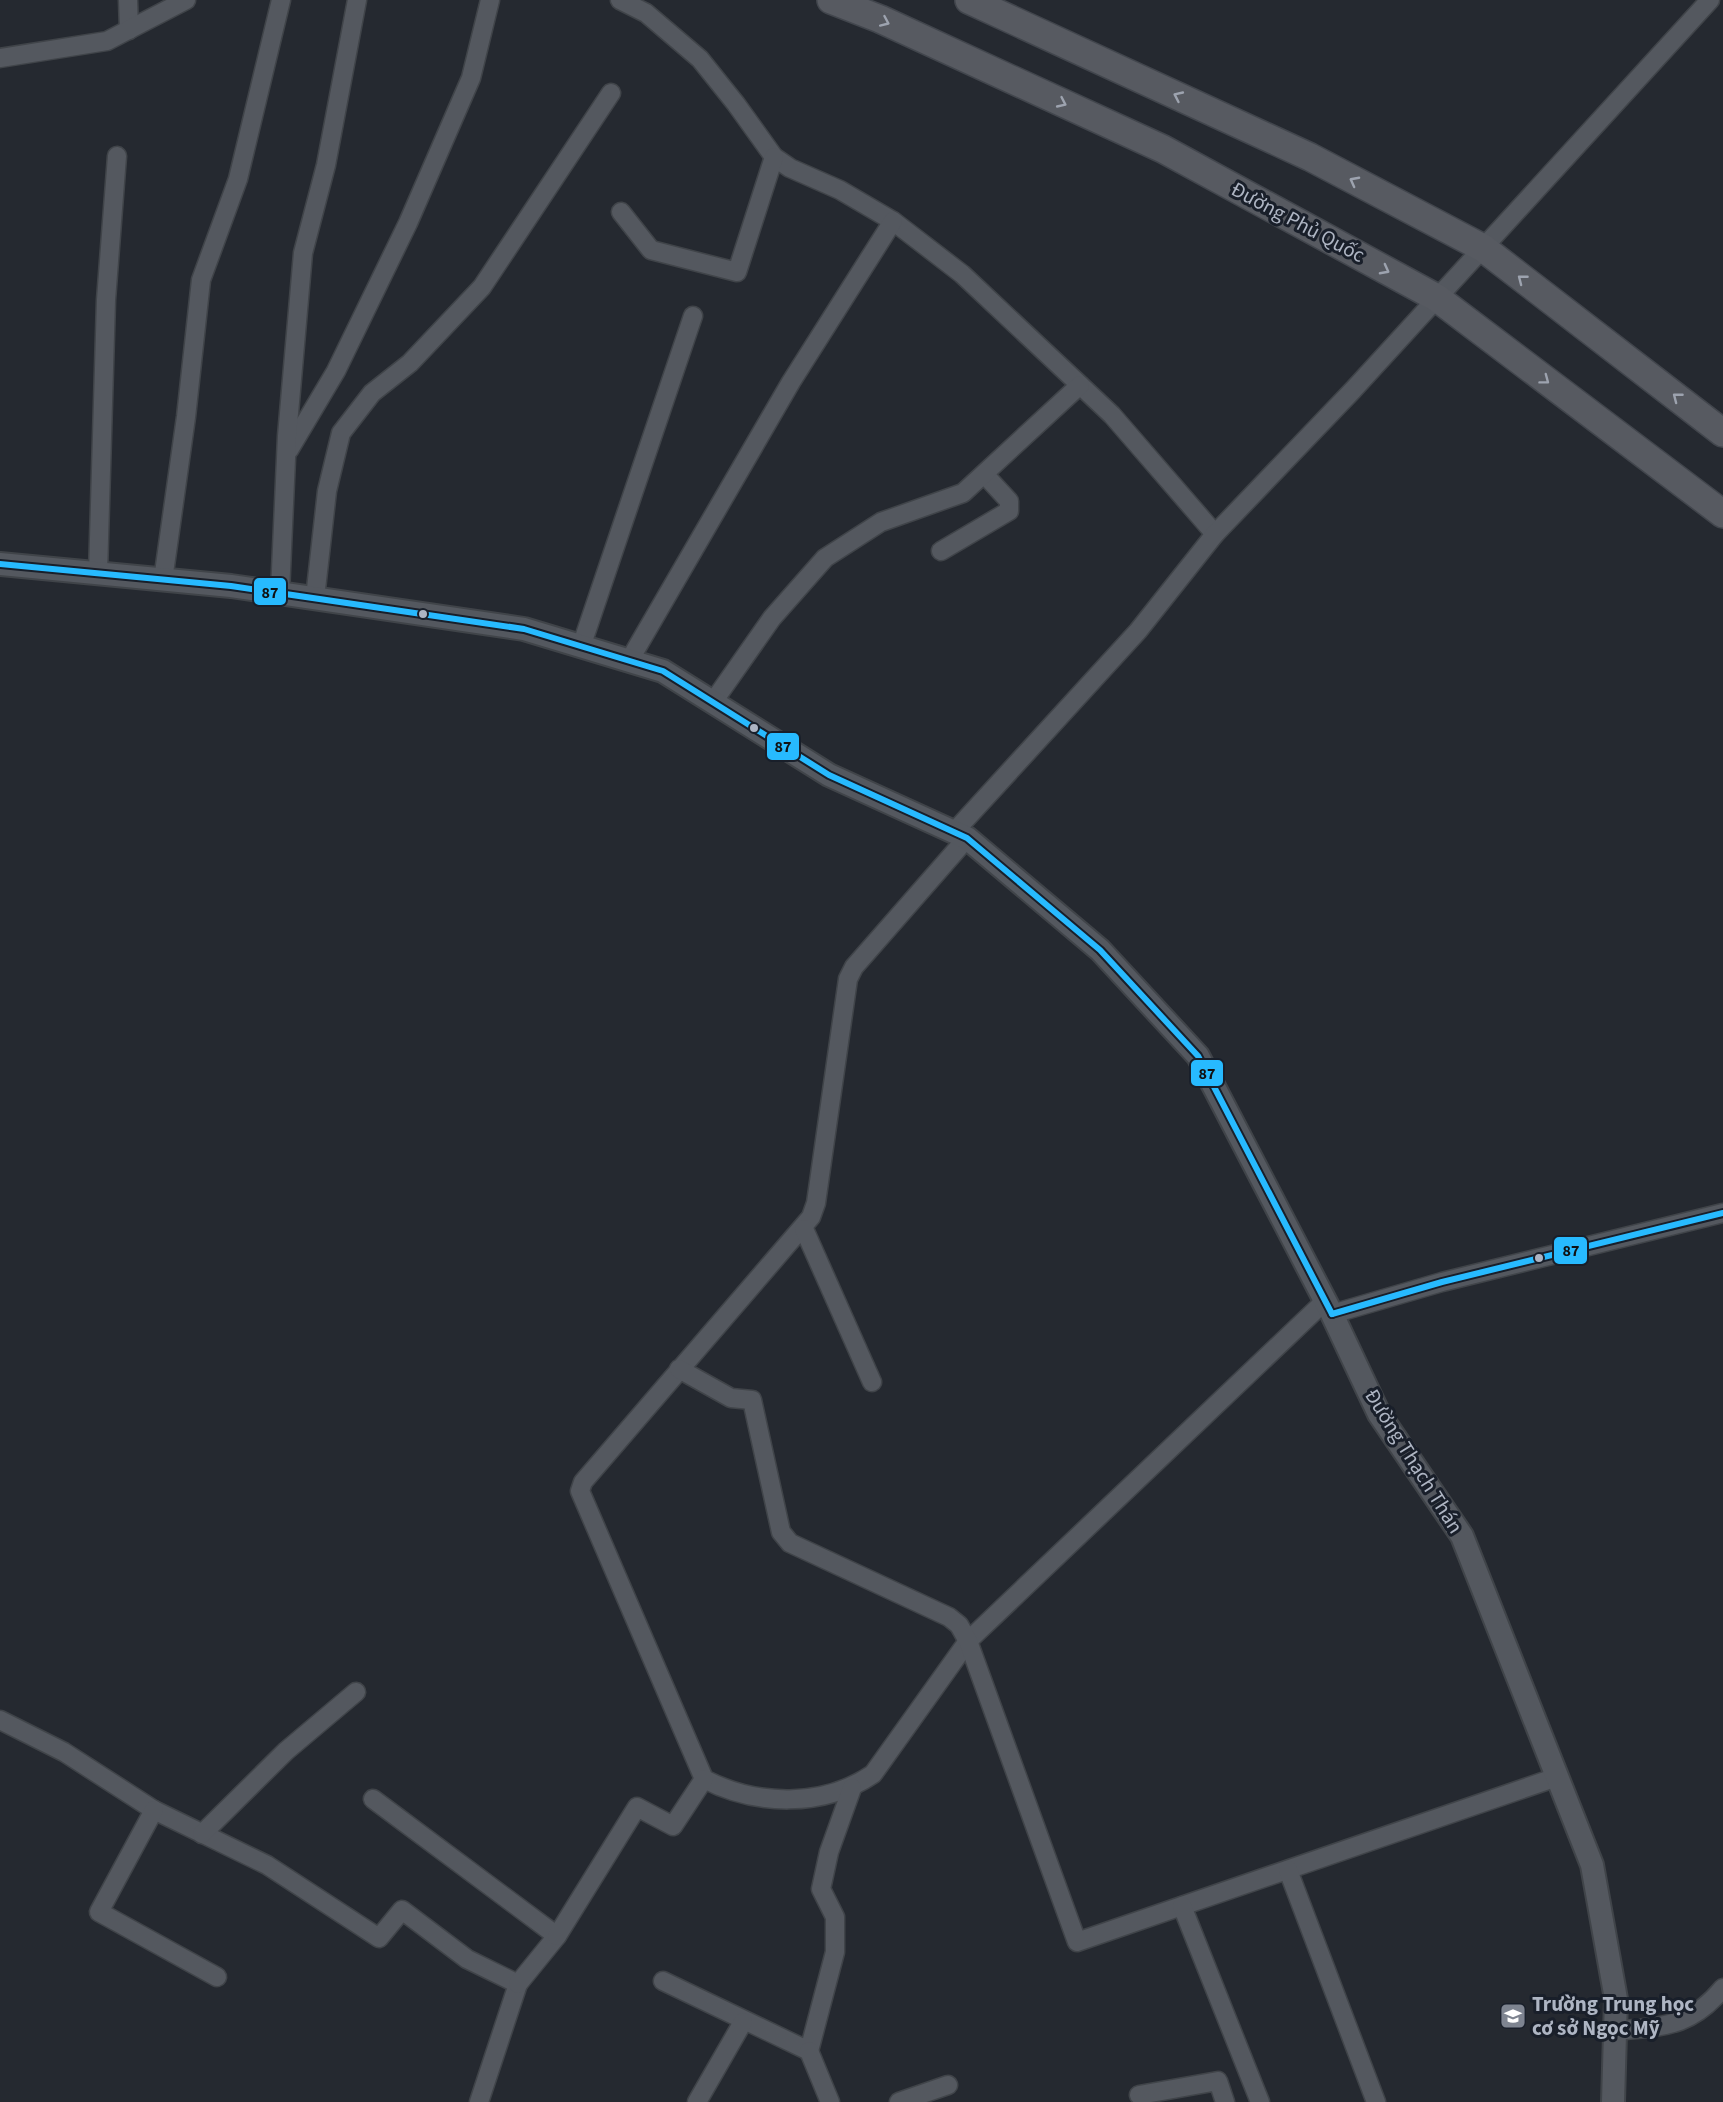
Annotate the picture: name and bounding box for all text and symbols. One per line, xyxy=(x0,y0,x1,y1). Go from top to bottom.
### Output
one-way arrow xyxy=(879,15,890,27)
one-way arrow xyxy=(1174,91,1185,103)
one-way arrow xyxy=(1056,96,1067,108)
street label: Đường Phủ Quốc xyxy=(1226,174,1371,270)
one-way arrow xyxy=(1349,176,1360,188)
one-way arrow xyxy=(1379,263,1389,274)
one-way arrow xyxy=(1518,275,1529,286)
one-way arrow xyxy=(1539,372,1550,383)
one-way arrow xyxy=(1672,394,1683,405)
line badge: 87 xyxy=(253,577,287,606)
text: 87 xyxy=(262,582,278,604)
unlabelled marker xyxy=(417,608,429,620)
unlabelled marker xyxy=(748,722,760,734)
line badge: 87 xyxy=(766,732,800,761)
text: 87 xyxy=(775,736,791,758)
line badge: 87 xyxy=(1190,1059,1224,1087)
text: 87 xyxy=(1199,1063,1215,1085)
line badge: 87 xyxy=(1553,1236,1588,1265)
text: 87 xyxy=(1563,1240,1579,1262)
unlabelled marker xyxy=(1533,1252,1545,1264)
street label: Đường Thạch Thán xyxy=(1357,1383,1471,1539)
place label: Trường Trung học cơ sở Ngọc Mỹ xyxy=(1532,1989,1694,2043)
school or university icon: Trường Trung học cơ sở Ngọc Mỹ xyxy=(1498,2001,1528,2031)

